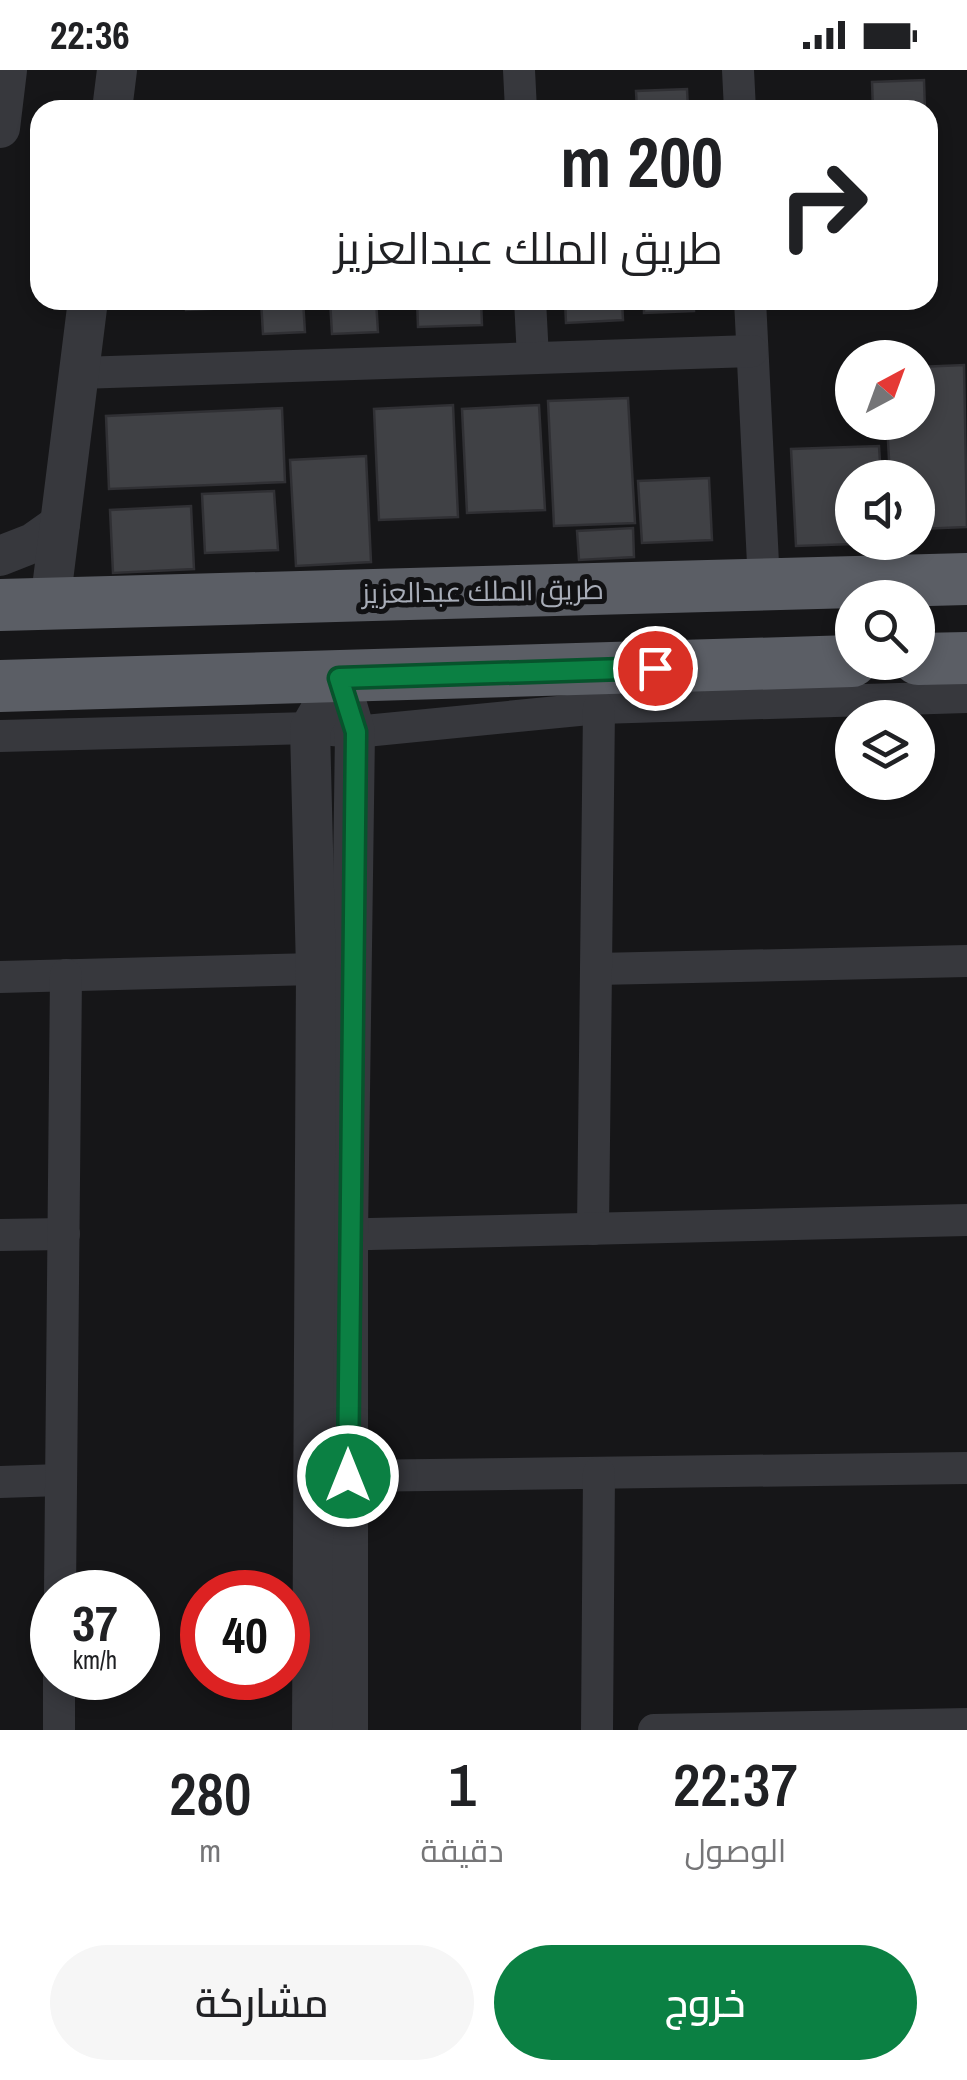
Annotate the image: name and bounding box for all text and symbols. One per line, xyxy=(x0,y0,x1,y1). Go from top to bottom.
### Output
text: 22:36 xyxy=(50,10,130,61)
text: 200 m xyxy=(560,115,723,209)
icon: right xyxy=(758,140,888,270)
text: طريق الملك عبدالعزيز xyxy=(335,217,723,278)
north arrow xyxy=(835,340,935,440)
map controls xyxy=(835,340,935,800)
button: sound xyxy=(835,460,935,560)
street label: طريق الملك عبدالعزيز xyxy=(360,570,604,612)
button: search xyxy=(835,580,935,680)
pin xyxy=(613,626,698,711)
icon: arrive xyxy=(628,641,683,696)
button: layers xyxy=(835,700,935,800)
position arrow xyxy=(296,1424,400,1528)
speed limit sign: 40 xyxy=(180,1570,310,1700)
text: 37 xyxy=(72,1589,118,1657)
text: km/h xyxy=(73,1643,117,1677)
text: 1 xyxy=(448,1744,476,1825)
text: 22:37 xyxy=(673,1744,798,1825)
text: 280 xyxy=(169,1753,251,1834)
text: m xyxy=(199,1829,221,1872)
text: دقيقة xyxy=(420,1829,504,1872)
text: الوصول xyxy=(684,1829,786,1872)
button: مشاركة xyxy=(50,1945,474,2060)
button: خروج xyxy=(494,1945,917,2060)

